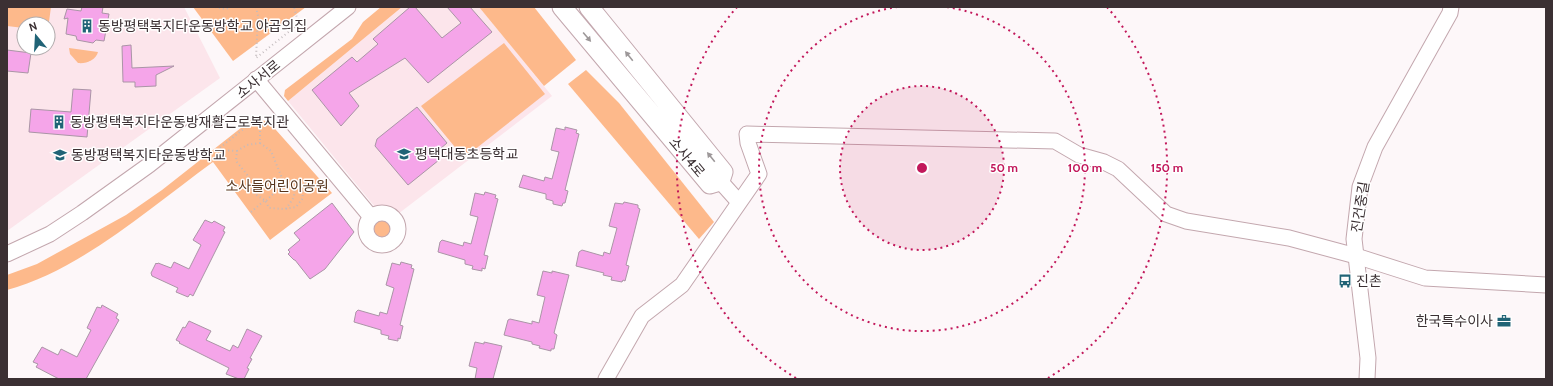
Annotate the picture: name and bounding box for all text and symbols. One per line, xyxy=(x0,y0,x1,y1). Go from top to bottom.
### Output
north arrow xyxy=(16,16,56,56)
place label: 동방평택복지타운동방학교 야곱의집 xyxy=(98,17,307,35)
building icon: 동방평택복지타운동방학교 야곱의집 xyxy=(79,18,95,34)
text: N xyxy=(27,19,39,34)
one-way arrow xyxy=(583,32,592,42)
one-way arrow xyxy=(625,50,633,61)
street label: 소사서로 xyxy=(232,56,284,102)
place label: 동방평택복지타운동방재활근로복지관 xyxy=(70,113,289,131)
building icon: 동방평택복지타운동방재활근로복지관 xyxy=(51,114,67,130)
street label: 소사4로 xyxy=(665,133,709,181)
place label: 평택대동초등학교 xyxy=(415,145,518,163)
place label: 동방평택복지타운동방학교 xyxy=(71,146,226,164)
school or university icon: 평택대동초등학교 xyxy=(396,146,412,162)
school or university icon: 동방평택복지타운동방학교 xyxy=(52,147,68,163)
one-way arrow xyxy=(706,152,715,162)
text: 50 m xyxy=(990,160,1018,175)
text: 100 m xyxy=(1068,160,1102,175)
text: 150 m xyxy=(1151,160,1183,175)
centre of rings xyxy=(915,161,929,175)
park label: 소사들어린이공원 xyxy=(225,177,329,195)
street label: 진건중길 xyxy=(1347,180,1373,234)
place label: 진촌 xyxy=(1356,272,1382,290)
bus stop icon: 진촌 xyxy=(1337,273,1353,289)
place label: 한국특수이사 xyxy=(1416,312,1493,330)
office icon: 한국특수이사 xyxy=(1496,313,1512,329)

